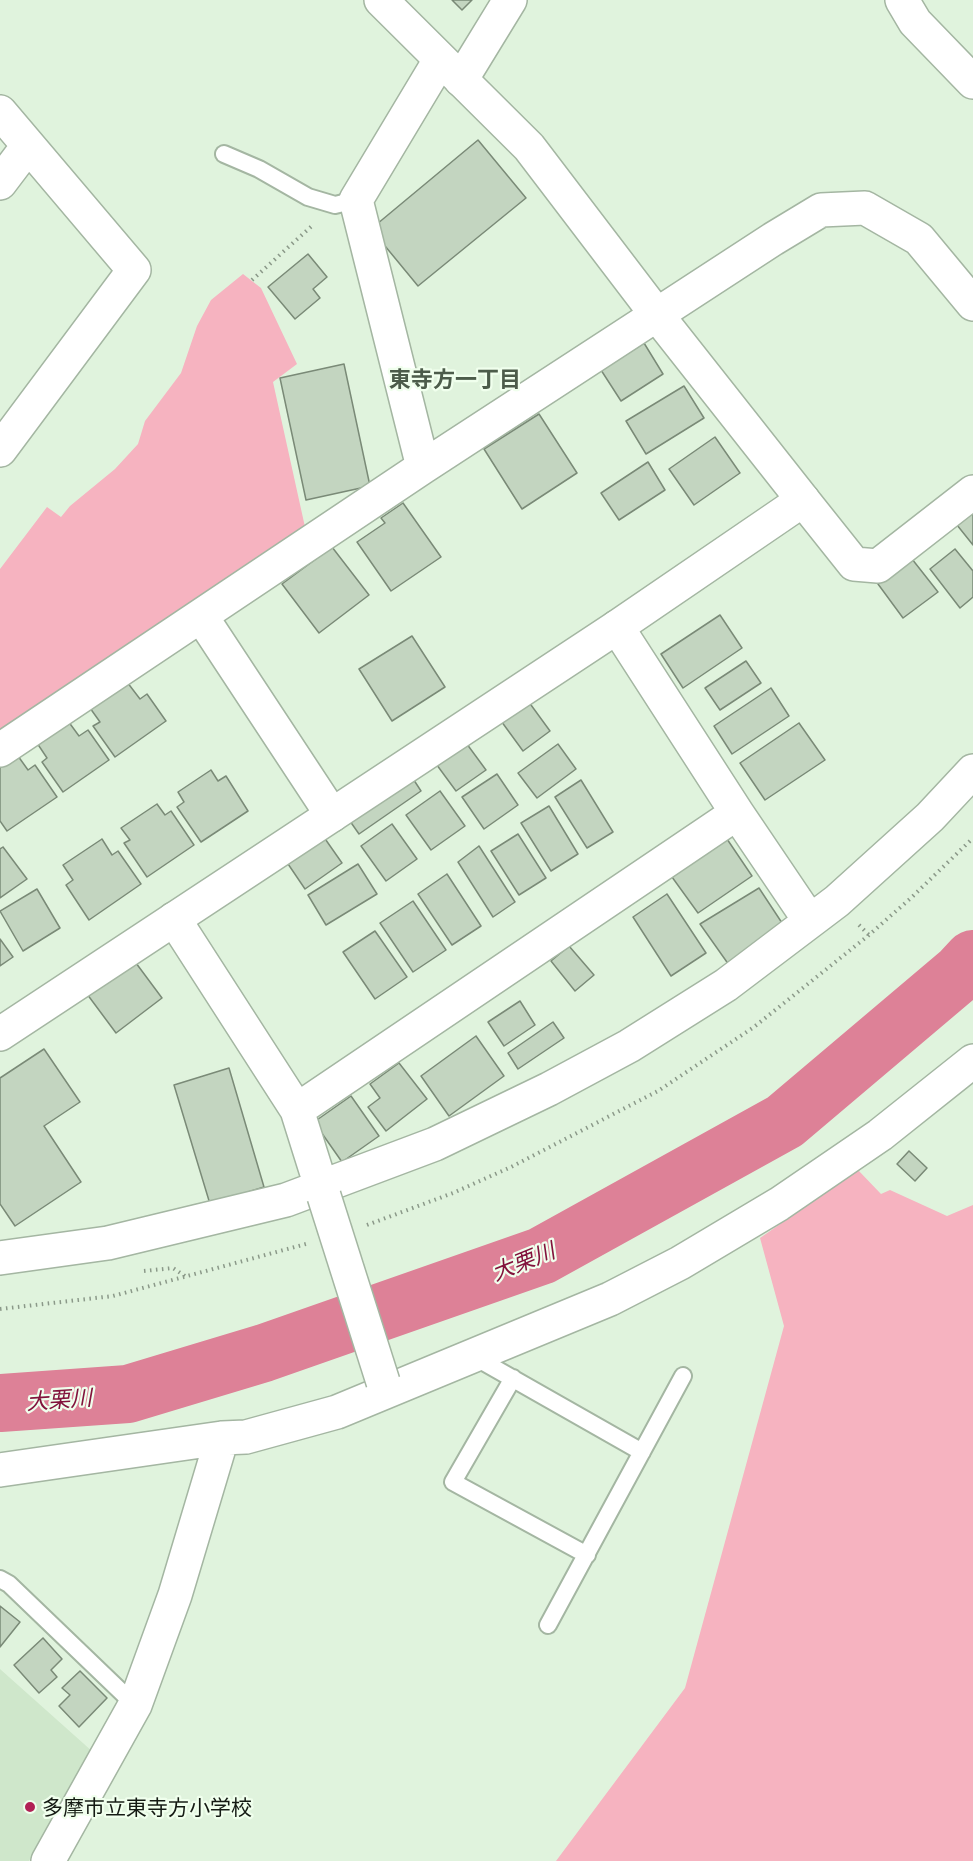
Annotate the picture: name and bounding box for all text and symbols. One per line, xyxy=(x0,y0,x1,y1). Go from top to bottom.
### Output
district label: 東寺方一丁目 xyxy=(389,366,521,392)
water label: 大栗川 xyxy=(487,1236,559,1286)
water label: 大栗川 xyxy=(25,1384,93,1414)
place label: 多摩市立東寺方小学校 xyxy=(42,1794,252,1820)
marker: 多摩市立東寺方小学校 xyxy=(23,1800,37,1814)

